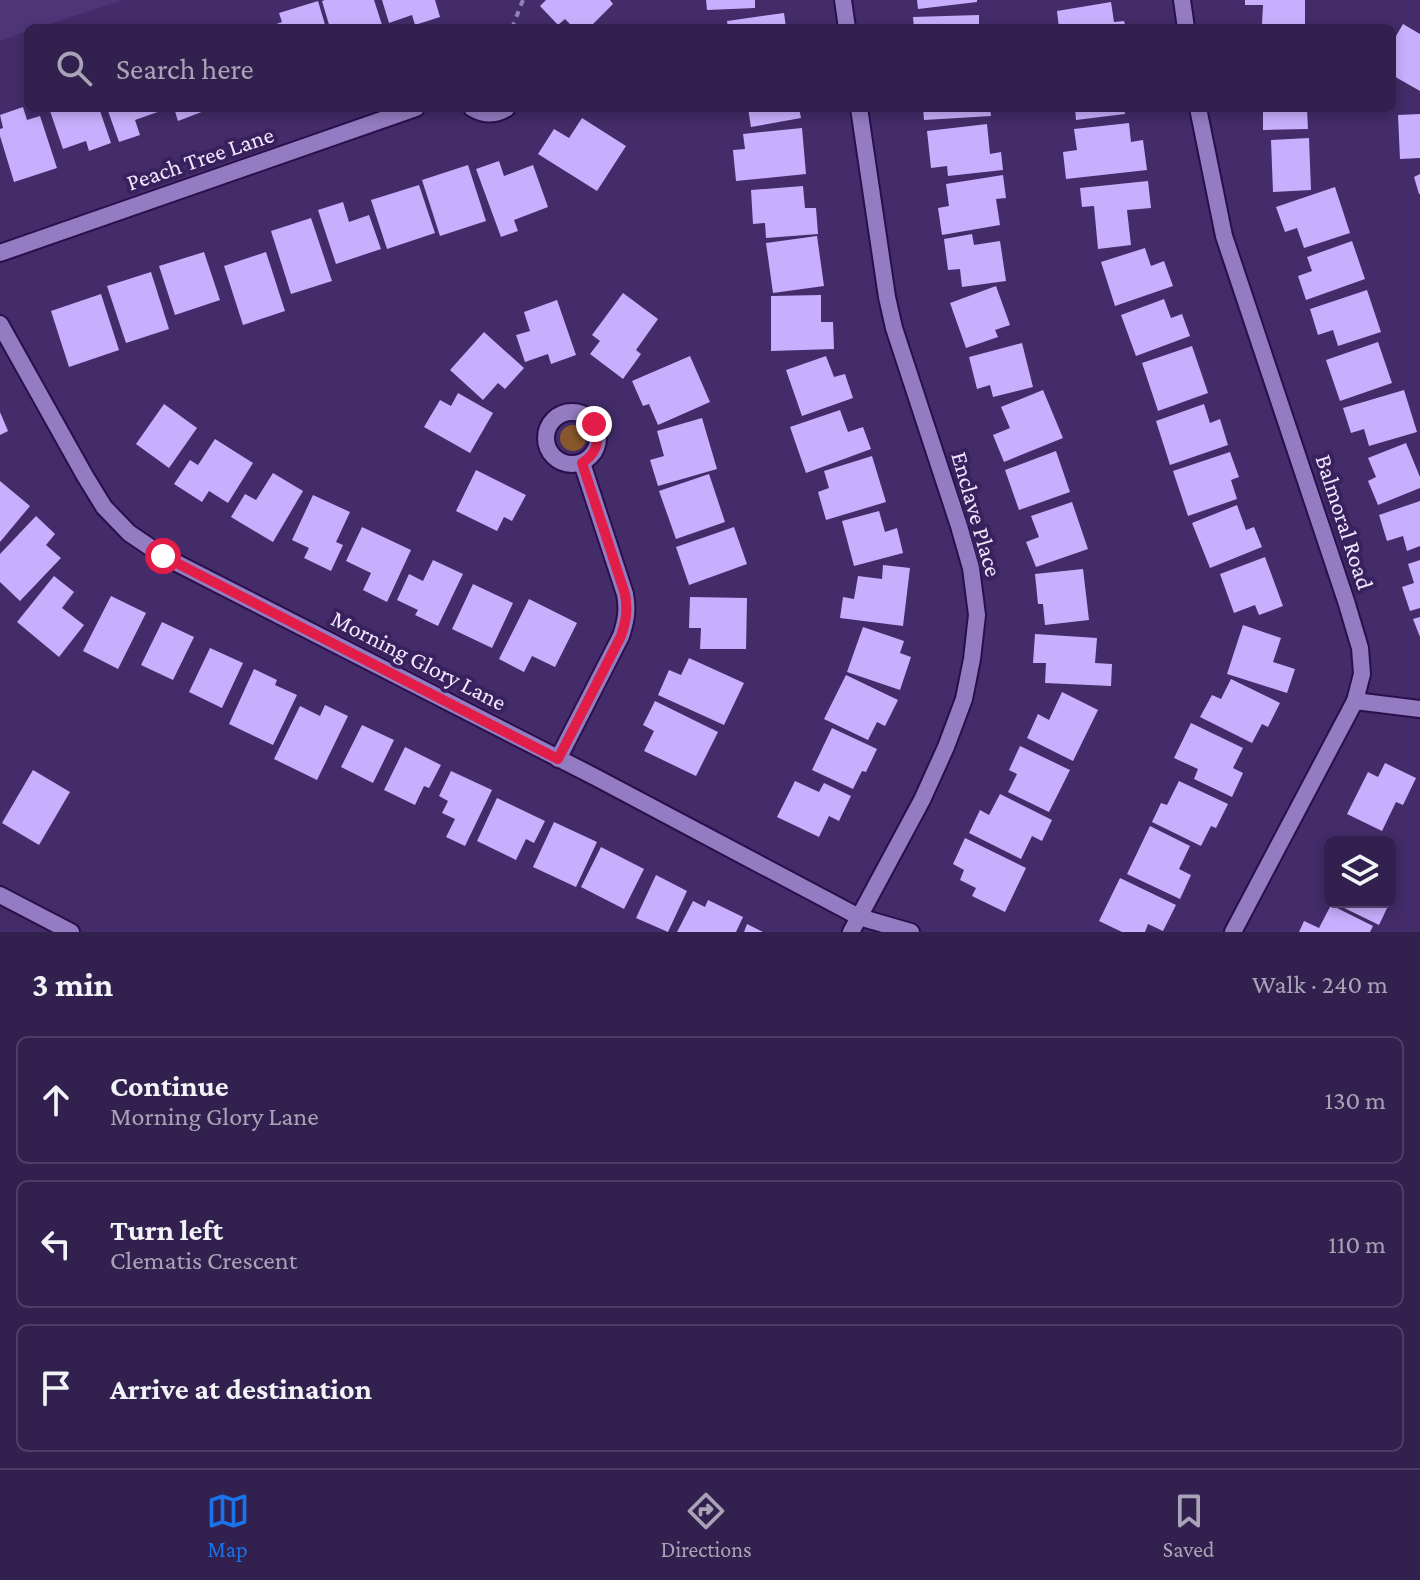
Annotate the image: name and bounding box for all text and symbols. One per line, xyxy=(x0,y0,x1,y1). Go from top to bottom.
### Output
search box xyxy=(24,24,1396,112)
icon: search xyxy=(52,46,96,90)
text: Search here xyxy=(116,52,254,85)
street label: Peach Tree Lane xyxy=(123,120,277,196)
route end xyxy=(576,406,612,442)
street label: Enclave Place xyxy=(946,448,1008,580)
street label: Balmoral Road xyxy=(1310,451,1380,593)
route start xyxy=(145,538,181,574)
street label: Morning Glory Lane xyxy=(327,604,511,716)
map controls xyxy=(1324,836,1396,908)
button: layers xyxy=(1324,836,1396,908)
text: 3 min xyxy=(32,966,113,1003)
text: Walk · 240 m xyxy=(1252,970,1388,999)
text: Continue xyxy=(110,1069,229,1102)
icon: ahead xyxy=(34,1078,78,1122)
text: 130 m xyxy=(1325,1086,1386,1115)
text: Morning Glory Lane xyxy=(110,1102,319,1131)
text: Turn left xyxy=(110,1213,223,1246)
icon: left xyxy=(34,1222,78,1266)
text: 110 m xyxy=(1328,1230,1386,1259)
text: Clematis Crescent xyxy=(110,1246,297,1275)
icon: arrive xyxy=(34,1366,78,1410)
text: Arrive at destination xyxy=(110,1372,372,1405)
tab: Map xyxy=(206,1489,250,1562)
tab: Directions xyxy=(661,1489,752,1562)
tab: Saved xyxy=(1163,1489,1214,1562)

